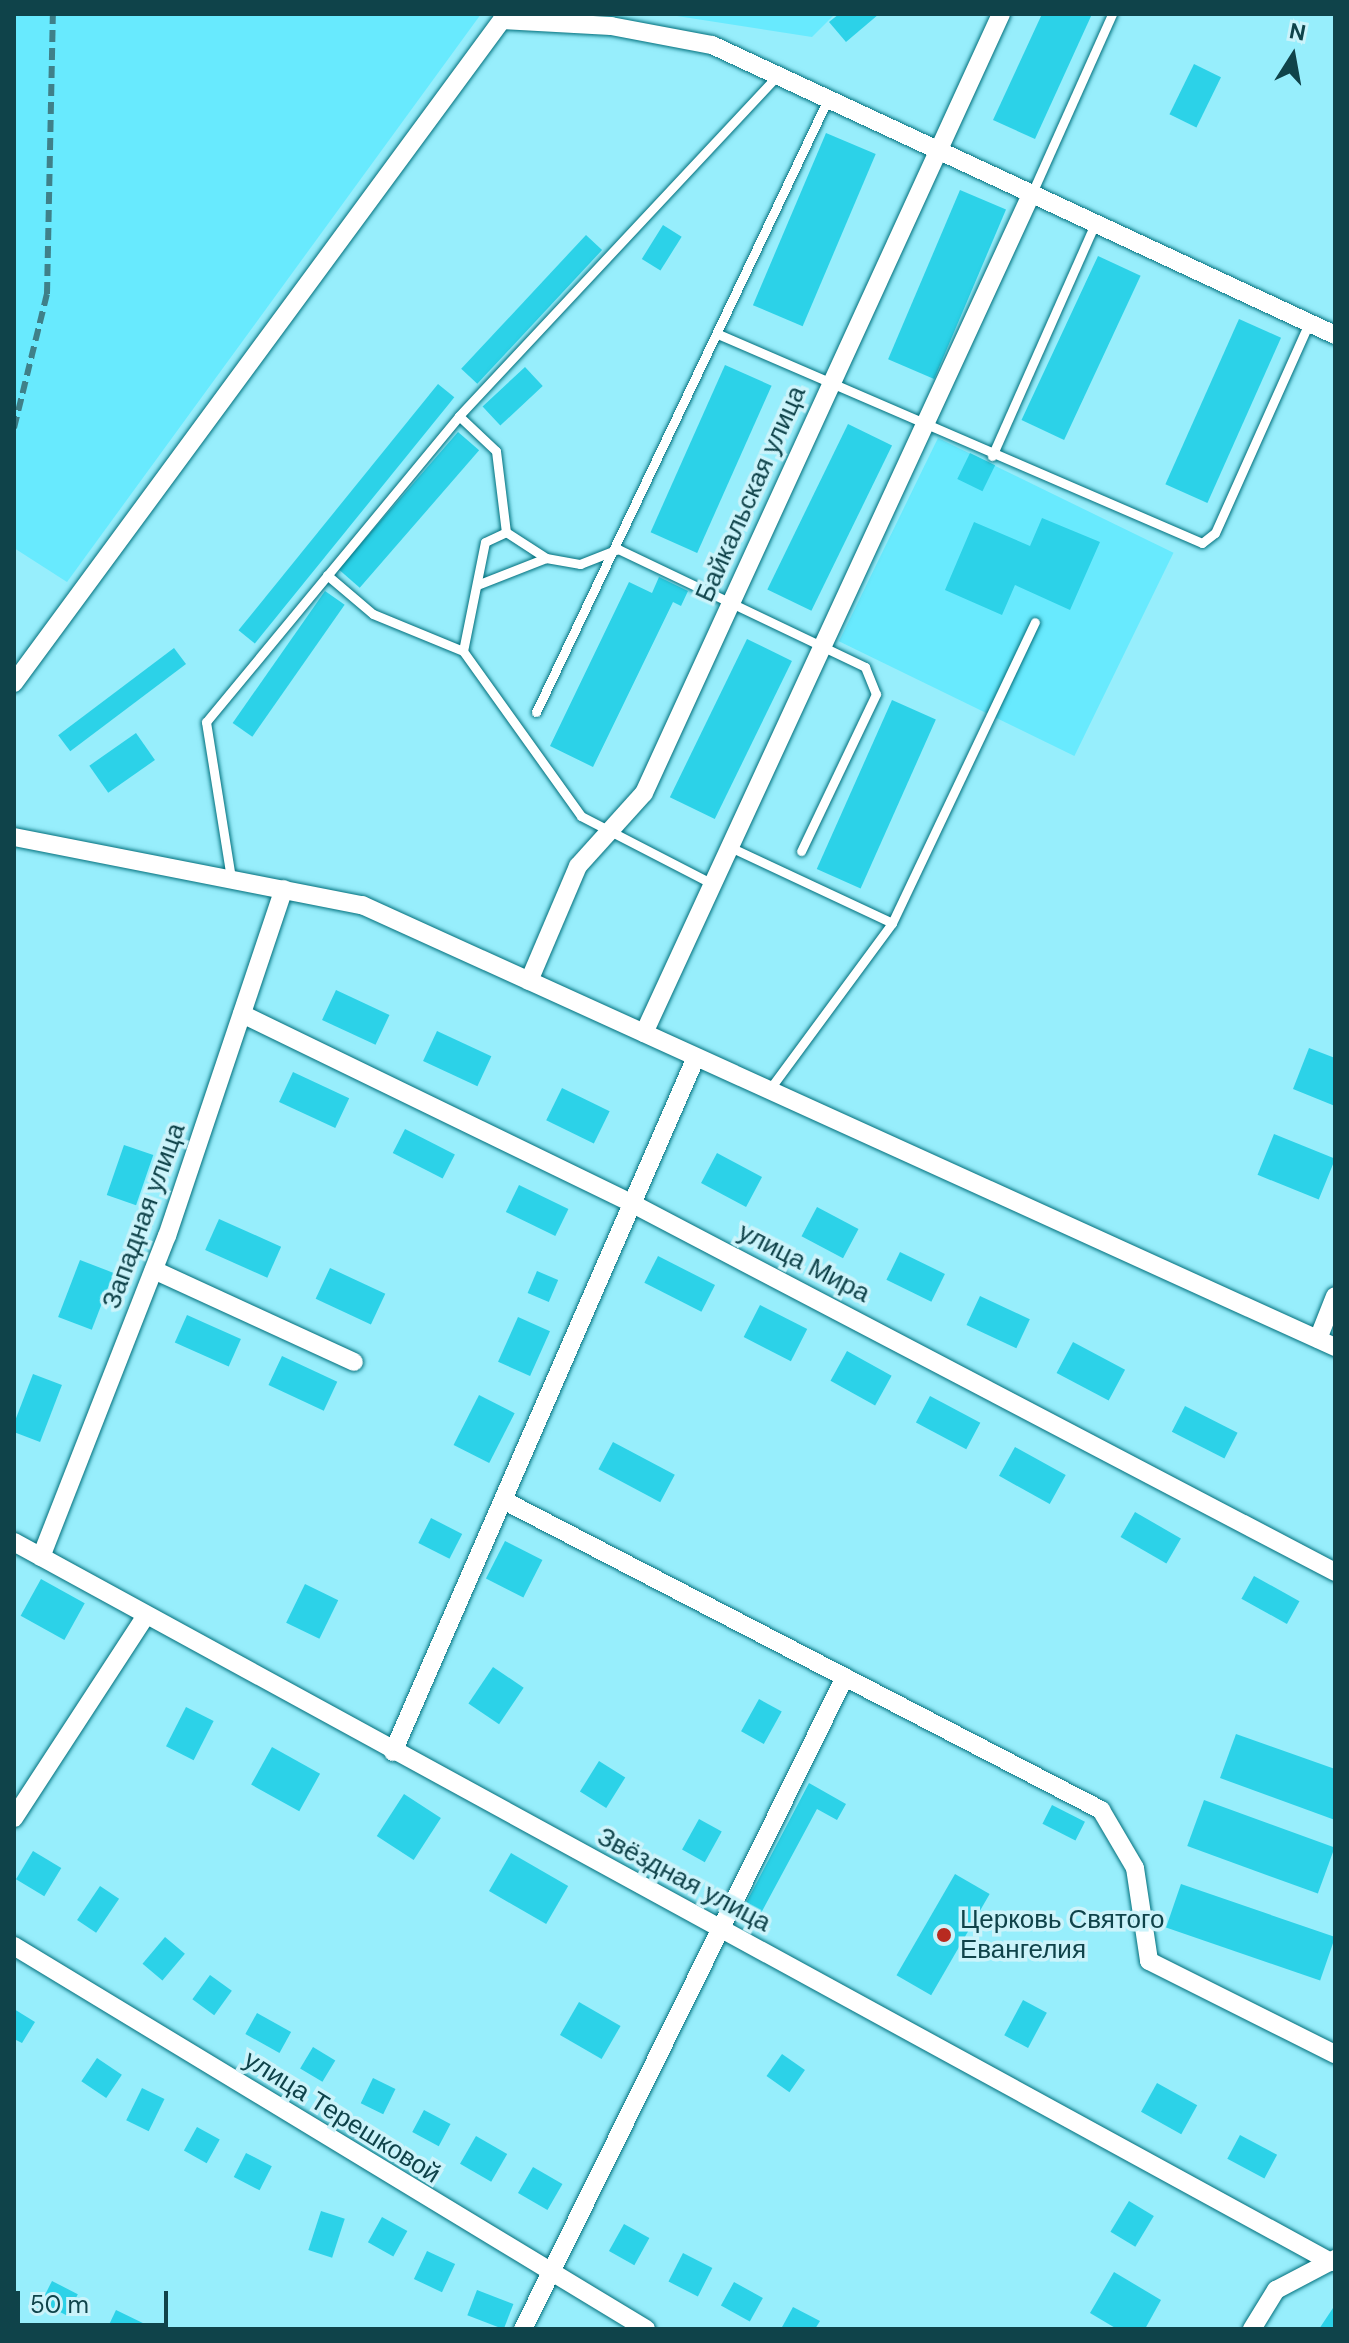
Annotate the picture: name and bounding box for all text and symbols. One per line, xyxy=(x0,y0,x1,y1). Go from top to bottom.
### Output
north arrow xyxy=(1253,16,1333,96)
text: N xyxy=(1287,16,1308,48)
street label: Байкальская улица xyxy=(689,381,813,607)
street label: Западная улица xyxy=(96,1119,192,1313)
street label: улица Мира xyxy=(733,1217,875,1309)
street label: Звёздная улица xyxy=(592,1821,776,1939)
place label: Церковь Святого Евангелия xyxy=(960,1904,1164,1966)
marker: Церковь Святого Евангелия xyxy=(935,1926,953,1944)
street label: улица Терешковой xyxy=(238,2044,446,2190)
scale bar xyxy=(20,2275,172,2325)
text: 50 m xyxy=(30,2289,89,2320)

